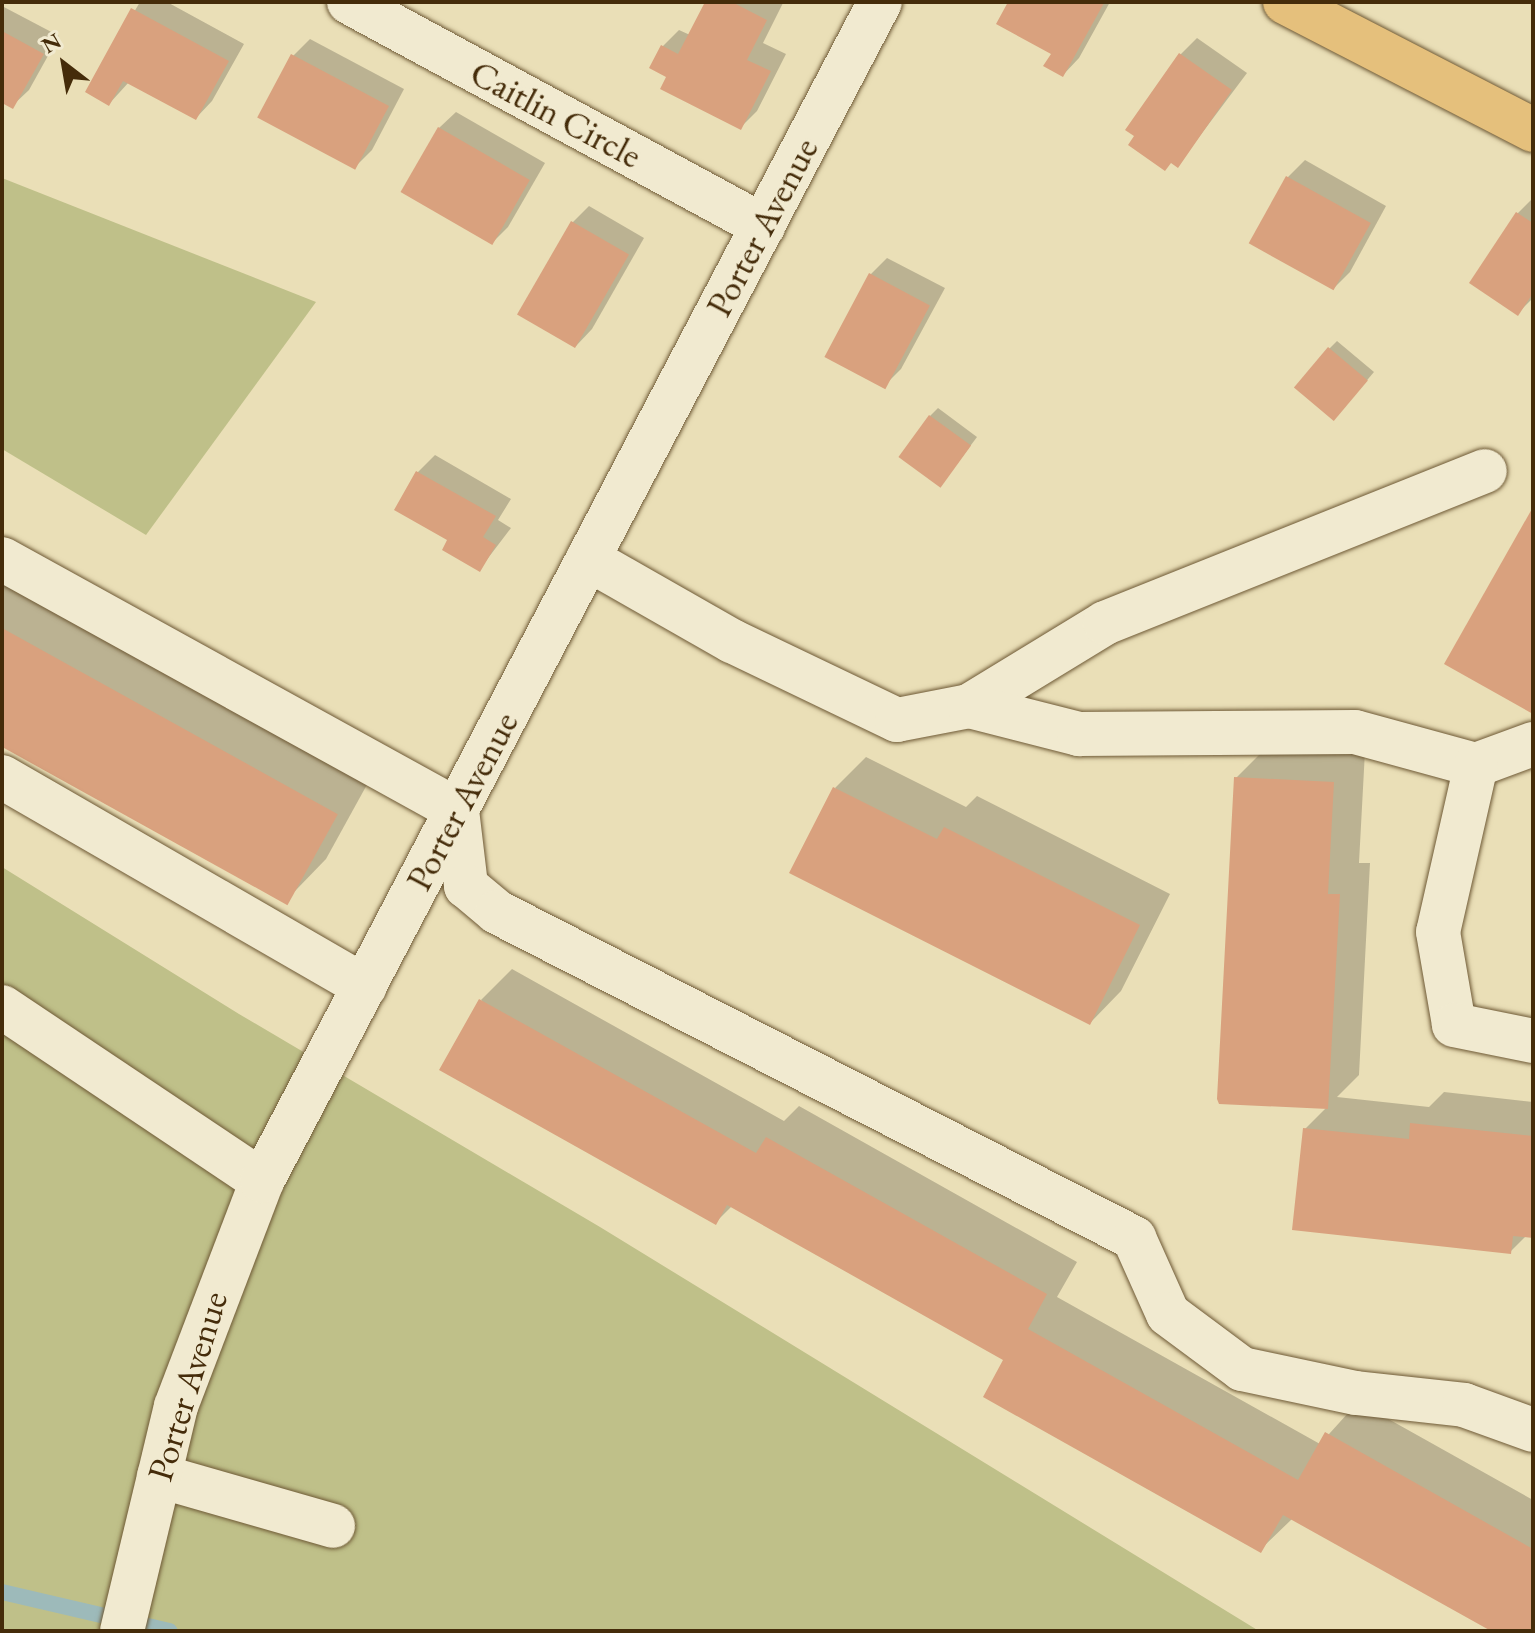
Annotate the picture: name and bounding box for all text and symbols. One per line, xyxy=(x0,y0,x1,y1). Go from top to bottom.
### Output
north arrow xyxy=(24,24,104,104)
text: N xyxy=(36,26,66,60)
street label: Caitlin Circle xyxy=(463,51,649,177)
street label: Porter Avenue xyxy=(697,130,827,324)
street label: Porter Avenue xyxy=(397,704,527,898)
street label: Porter Avenue xyxy=(138,1286,236,1486)

